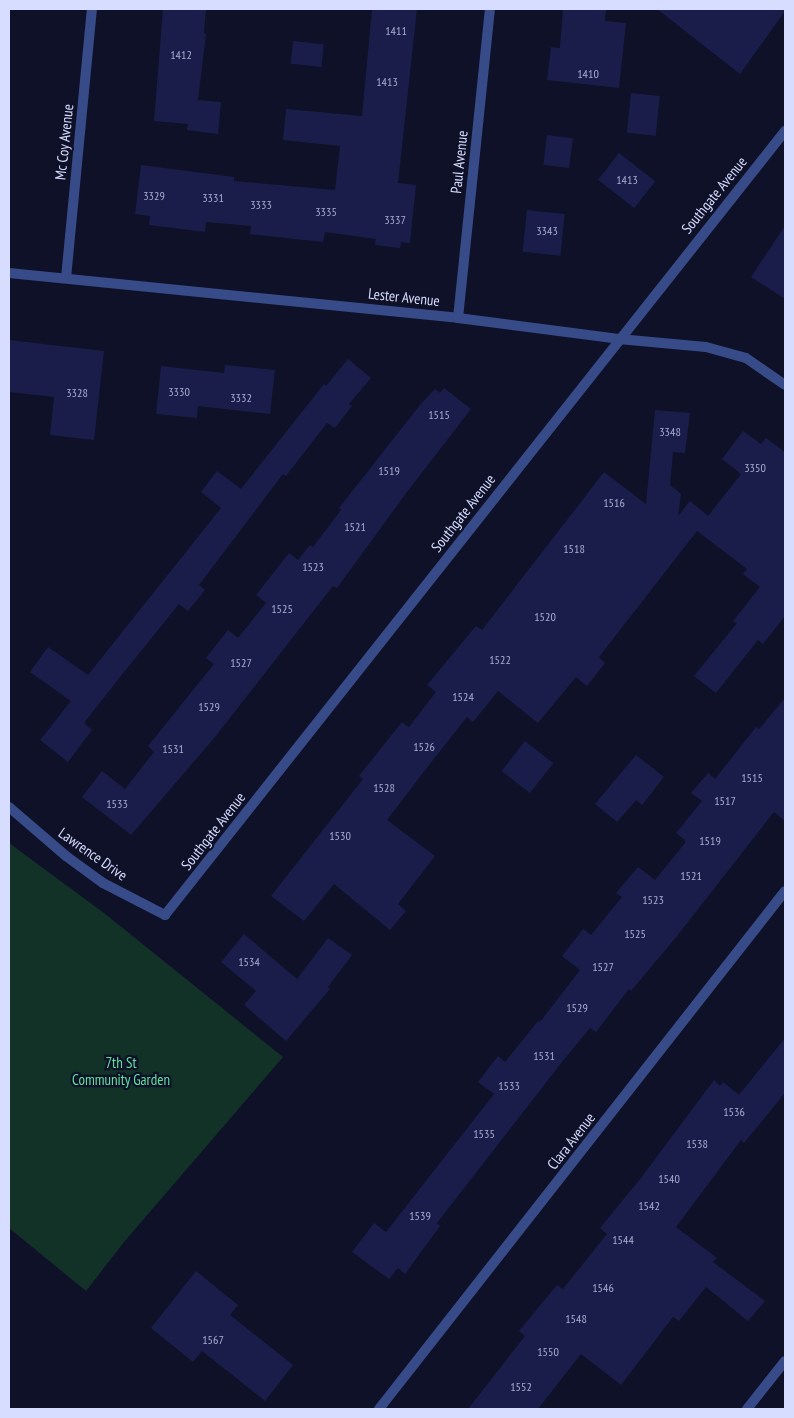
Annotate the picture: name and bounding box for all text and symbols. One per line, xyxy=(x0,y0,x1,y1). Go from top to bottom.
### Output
house number: 1411 xyxy=(385,24,407,38)
house number: 1412 xyxy=(170,48,192,62)
house number: 1410 xyxy=(577,67,599,81)
house number: 1413 xyxy=(376,75,398,89)
street label: Mc Coy Avenue xyxy=(51,102,77,182)
street label: Paul Avenue xyxy=(447,129,471,195)
street label: Southgate Avenue xyxy=(677,153,751,237)
house number: 1413 xyxy=(616,173,638,187)
house number: 3329 xyxy=(143,189,165,203)
house number: 3331 xyxy=(202,191,224,205)
house number: 3333 xyxy=(250,198,272,212)
house number: 3335 xyxy=(315,205,337,219)
house number: 3337 xyxy=(384,213,406,227)
house number: 3343 xyxy=(536,224,558,238)
street label: Lester Avenue xyxy=(367,284,441,310)
house number: 3330 xyxy=(168,385,190,399)
house number: 3328 xyxy=(66,386,88,400)
house number: 3332 xyxy=(230,391,252,405)
house number: 1515 xyxy=(428,408,450,422)
house number: 3348 xyxy=(659,425,681,439)
house number: 3350 xyxy=(744,461,766,475)
house number: 1519 xyxy=(378,464,400,478)
street label: Southgate Avenue xyxy=(427,470,499,556)
house number: 1516 xyxy=(603,496,625,510)
house number: 1521 xyxy=(344,520,366,534)
house number: 1518 xyxy=(563,542,585,556)
house number: 1523 xyxy=(302,560,324,574)
house number: 1525 xyxy=(271,602,293,616)
house number: 1520 xyxy=(534,610,556,624)
house number: 1522 xyxy=(489,653,511,667)
house number: 1527 xyxy=(230,656,252,670)
house number: 1524 xyxy=(452,690,474,704)
house number: 1529 xyxy=(198,700,220,714)
house number: 1526 xyxy=(413,740,435,754)
house number: 1531 xyxy=(162,742,184,756)
house number: 1515 xyxy=(741,771,763,785)
house number: 1528 xyxy=(373,781,395,795)
street label: Southgate Avenue xyxy=(177,788,249,874)
house number: 1517 xyxy=(714,794,736,808)
house number: 1533 xyxy=(106,797,128,811)
street label: Lawrence Drive xyxy=(55,824,131,884)
house number: 1530 xyxy=(329,829,351,843)
house number: 1519 xyxy=(699,834,721,848)
house number: 1521 xyxy=(680,869,702,883)
house number: 1523 xyxy=(642,893,664,907)
house number: 1525 xyxy=(624,927,646,941)
house number: 1534 xyxy=(238,955,260,969)
house number: 1527 xyxy=(592,960,614,974)
house number: 1529 xyxy=(566,1001,588,1015)
house number: 1531 xyxy=(533,1049,555,1063)
park label: 7th St Community Garden xyxy=(72,1053,170,1088)
house number: 1533 xyxy=(498,1079,520,1093)
house number: 1536 xyxy=(723,1105,745,1119)
street label: Clara Avenue xyxy=(543,1109,599,1173)
house number: 1535 xyxy=(473,1127,495,1141)
house number: 1538 xyxy=(686,1137,708,1151)
house number: 1540 xyxy=(658,1172,680,1186)
house number: 1542 xyxy=(638,1199,660,1213)
house number: 1539 xyxy=(409,1209,431,1223)
house number: 1544 xyxy=(612,1233,634,1247)
house number: 1546 xyxy=(592,1281,614,1295)
house number: 1548 xyxy=(565,1312,587,1326)
house number: 1567 xyxy=(202,1333,224,1347)
house number: 1550 xyxy=(537,1345,559,1359)
house number: 1552 xyxy=(510,1380,532,1394)

